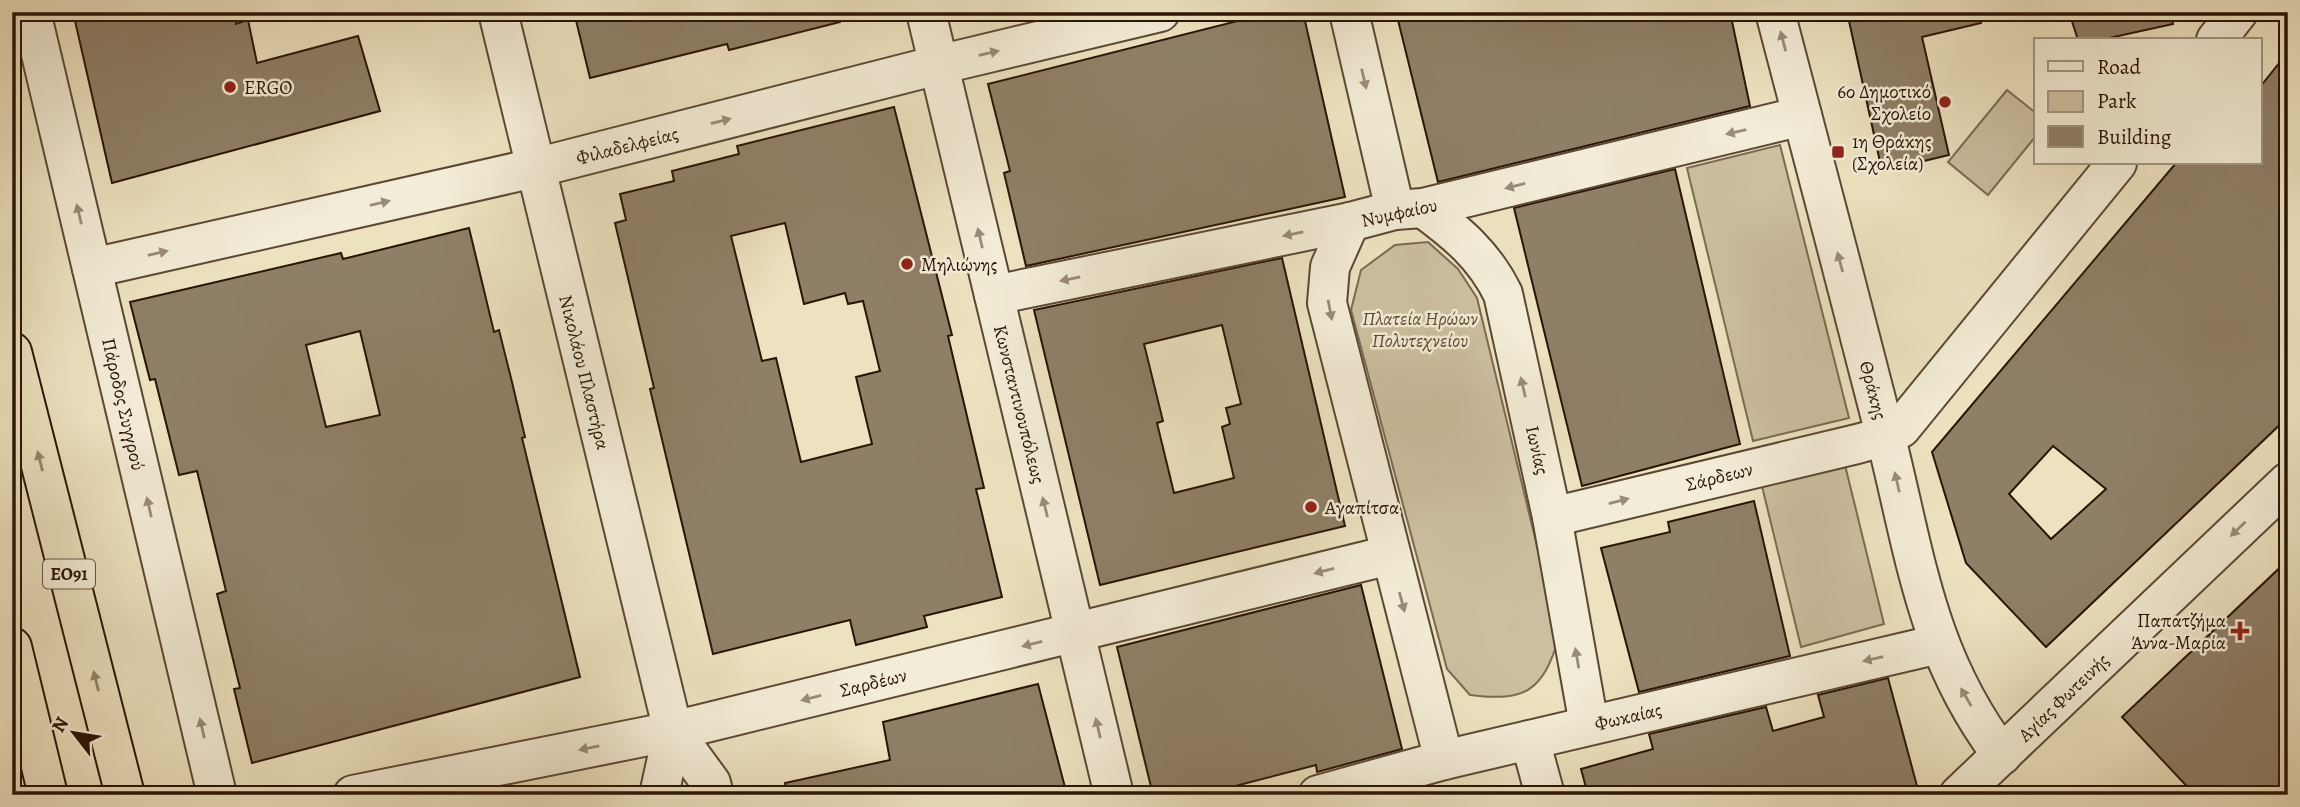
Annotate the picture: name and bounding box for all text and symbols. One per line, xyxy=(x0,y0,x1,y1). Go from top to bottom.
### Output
one-way arrow xyxy=(1777,31,1787,52)
legend xyxy=(2034,38,2262,164)
one-way arrow xyxy=(978,47,1000,58)
text: Road xyxy=(2097,53,2141,81)
one-way arrow xyxy=(1359,68,1370,90)
place label: ERGO xyxy=(244,75,292,101)
marker: ERGO xyxy=(222,79,238,95)
place label: 6ο Δημοτικό Σχολείο xyxy=(1837,79,1931,127)
text: Park xyxy=(2097,87,2137,115)
marker: 6ο Δημοτικό Σχολείο xyxy=(1937,94,1953,110)
one-way arrow xyxy=(710,115,732,126)
street label: Φιλαδελφείας xyxy=(573,121,681,171)
text: Building xyxy=(2097,123,2172,151)
one-way arrow xyxy=(1725,127,1747,138)
place label: 1η Θράκης (Σχολεία) xyxy=(1852,129,1932,177)
marker: 1η Θράκης (Σχολεία) xyxy=(1830,144,1846,160)
one-way arrow xyxy=(1504,180,1526,191)
street label: Νυμφαίου xyxy=(1359,192,1440,234)
one-way arrow xyxy=(369,197,391,208)
one-way arrow xyxy=(73,203,84,225)
one-way arrow xyxy=(974,227,985,249)
one-way arrow xyxy=(1282,228,1304,239)
one-way arrow xyxy=(148,247,170,258)
one-way arrow xyxy=(1834,250,1845,272)
place label: Μηλιώνης xyxy=(921,252,998,278)
marker: Μηλιώνης xyxy=(899,256,915,272)
one-way arrow xyxy=(1059,274,1081,285)
street label: Νικολάου Πλαστήρα xyxy=(552,292,616,452)
one-way arrow xyxy=(1325,299,1336,321)
park label: Πλατεία Ηρώων Πολυτεχνείου xyxy=(1362,306,1478,354)
street label: Κωνσταντινουπόλεως xyxy=(987,322,1051,487)
street label: Πάροδος Συγγρού xyxy=(95,335,151,473)
street label: Θράκης xyxy=(1853,358,1893,422)
one-way arrow xyxy=(1518,375,1529,397)
street label: Ιωνίας xyxy=(1519,423,1555,477)
one-way arrow xyxy=(34,450,45,472)
street label: Σάρδεων xyxy=(1683,456,1756,498)
one-way arrow xyxy=(1891,471,1902,493)
place label: Αγαπίτσα xyxy=(1324,495,1399,521)
one-way arrow xyxy=(1608,495,1630,506)
one-way arrow xyxy=(143,496,154,518)
one-way arrow xyxy=(1039,496,1050,518)
marker: Αγαπίτσα xyxy=(1303,499,1319,515)
one-way arrow xyxy=(2230,521,2247,538)
road number: ΕΟ91 xyxy=(43,560,95,588)
one-way arrow xyxy=(1313,566,1335,577)
one-way arrow xyxy=(1398,592,1408,613)
place label: Παπατζήμα Άννα-Μαρία xyxy=(2131,608,2226,656)
marker: Παπατζήμα Άννα-Μαρία xyxy=(2232,623,2248,639)
one-way arrow xyxy=(1020,638,1042,649)
one-way arrow xyxy=(1571,647,1582,669)
street label: Αγίας Φωτεινής xyxy=(2012,648,2115,748)
one-way arrow xyxy=(1861,654,1883,665)
street label: Σαρδέων xyxy=(837,662,910,704)
one-way arrow xyxy=(90,670,101,692)
one-way arrow xyxy=(1959,688,1972,707)
one-way arrow xyxy=(799,693,821,704)
street label: Φωκαίας xyxy=(1592,697,1665,737)
north arrow xyxy=(38,698,108,768)
text: N xyxy=(46,712,75,737)
one-way arrow xyxy=(196,717,207,739)
one-way arrow xyxy=(1092,717,1103,739)
one-way arrow xyxy=(578,743,600,754)

